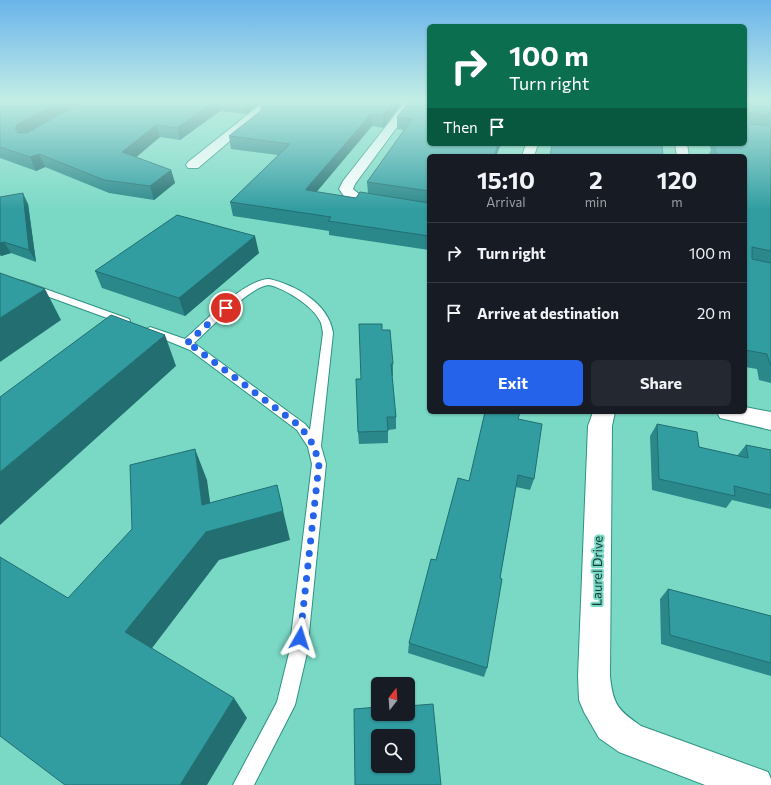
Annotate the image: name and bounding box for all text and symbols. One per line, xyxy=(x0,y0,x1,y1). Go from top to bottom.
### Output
text: 100 m xyxy=(509,38,589,72)
icon: right xyxy=(443,40,495,92)
text: Turn right xyxy=(509,72,589,94)
icon: arrive xyxy=(486,116,508,138)
text: Then xyxy=(443,118,478,136)
text: 15:10 xyxy=(477,165,535,194)
text: 2 xyxy=(589,165,603,194)
text: 120 xyxy=(657,165,697,194)
text: Arrival xyxy=(486,194,526,210)
text: min xyxy=(585,194,607,210)
text: m xyxy=(671,194,683,210)
icon: right xyxy=(443,242,465,264)
text: Turn right xyxy=(477,244,546,262)
text: 100 m xyxy=(689,244,731,262)
pin xyxy=(209,291,243,325)
icon: arrive xyxy=(215,297,237,319)
icon: arrive xyxy=(443,302,465,324)
text: Arrive at destination xyxy=(477,304,619,322)
text: 20 m xyxy=(697,304,731,322)
button: Exit xyxy=(443,360,583,406)
button: Share xyxy=(591,360,731,406)
street label: Laurel Drive xyxy=(588,535,606,606)
position arrow xyxy=(279,617,321,659)
north arrow xyxy=(371,677,415,721)
map controls xyxy=(371,677,415,773)
button: search xyxy=(371,729,415,773)

